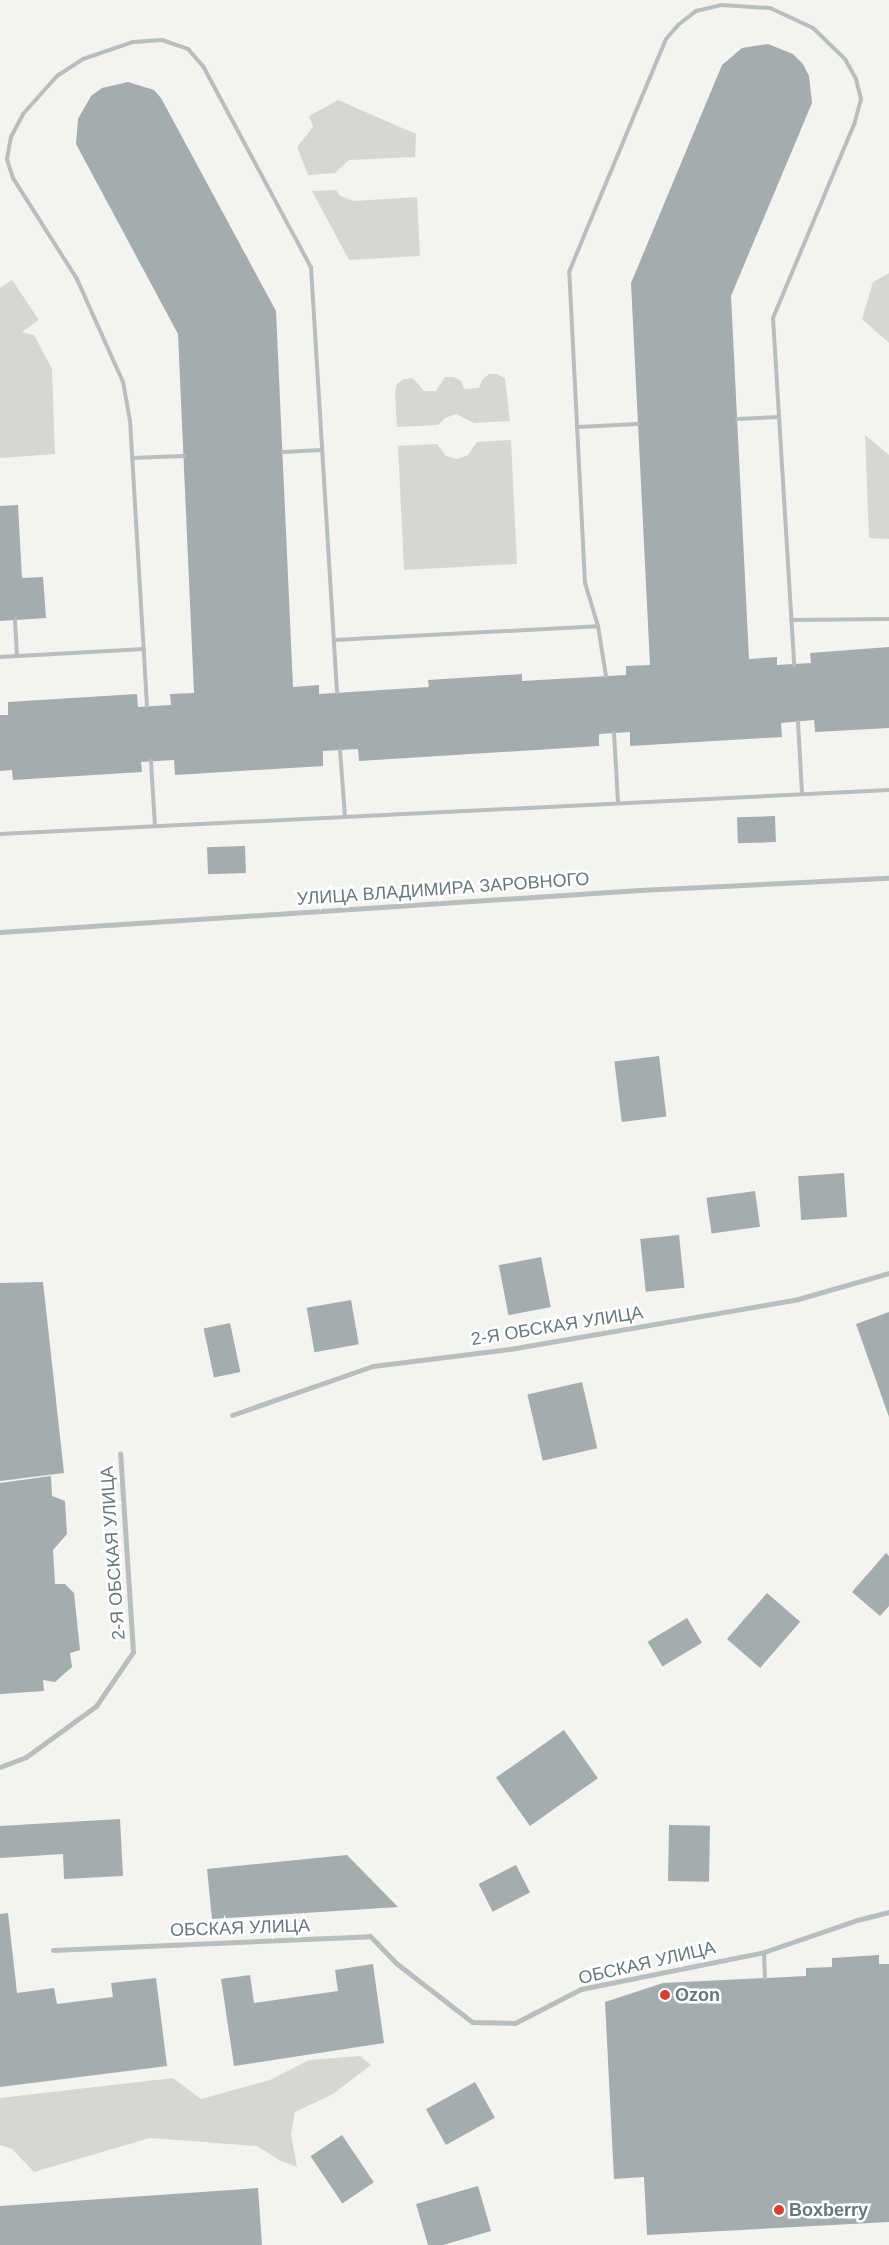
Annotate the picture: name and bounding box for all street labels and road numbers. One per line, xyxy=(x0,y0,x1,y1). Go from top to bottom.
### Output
street label: УЛИЦА ВЛАДИМИРА ЗАРОВНОГО xyxy=(296,868,590,910)
street label: 2-Я ОБСКАЯ УЛИЦА xyxy=(469,1302,645,1350)
street label: 2-Я ОБСКАЯ УЛИЦА xyxy=(96,1465,130,1641)
street label: ОБСКАЯ УЛИЦА xyxy=(170,1915,310,1941)
street label: ОБСКАЯ УЛИЦА xyxy=(576,1937,718,1989)

